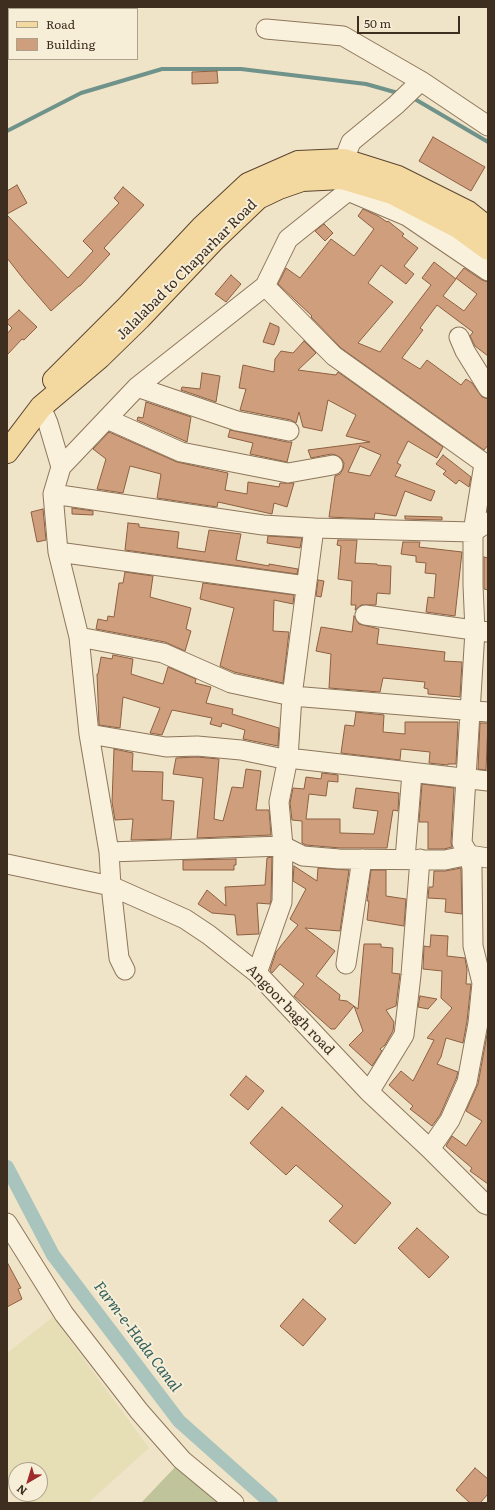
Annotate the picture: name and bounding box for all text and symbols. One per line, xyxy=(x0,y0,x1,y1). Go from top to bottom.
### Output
legend xyxy=(8,8,138,60)
scale bar xyxy=(359,8,462,34)
text: 50 m xyxy=(364,14,391,32)
text: Road xyxy=(46,15,75,33)
text: Building xyxy=(46,35,95,53)
street label: Jalalabad to Chaparhar Road xyxy=(113,196,261,344)
street label: Angoor bagh road xyxy=(243,961,337,1059)
water label: Farm-e-Hada Canal xyxy=(90,1278,184,1396)
north arrow xyxy=(8,1462,48,1502)
text: N xyxy=(13,1482,30,1500)

